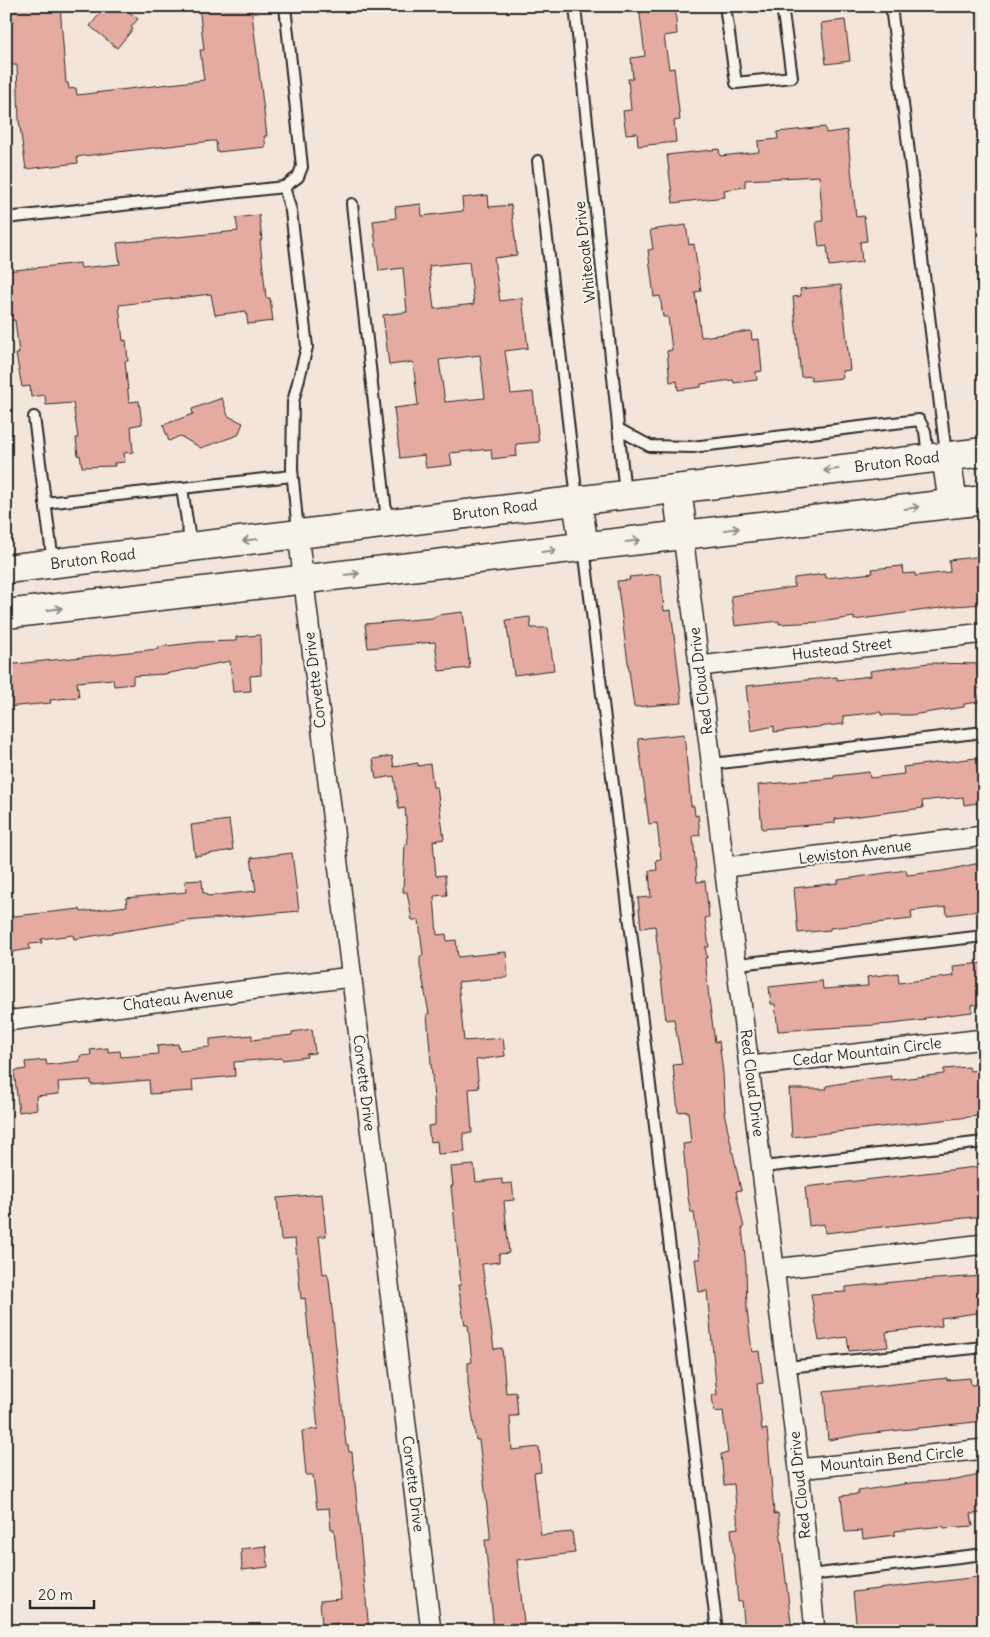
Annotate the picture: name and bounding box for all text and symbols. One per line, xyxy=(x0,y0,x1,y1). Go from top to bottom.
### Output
street label: Whiteoak Drive xyxy=(570,200,599,304)
street label: Bruton Road xyxy=(853,447,941,476)
one-way arrow xyxy=(823,465,839,475)
street label: Bruton Road xyxy=(451,495,539,524)
one-way arrow xyxy=(904,503,920,513)
one-way arrow xyxy=(724,524,740,534)
one-way arrow xyxy=(242,535,258,545)
one-way arrow xyxy=(624,536,640,546)
street label: Bruton Road xyxy=(49,544,137,573)
one-way arrow xyxy=(541,546,557,556)
one-way arrow xyxy=(343,569,359,579)
one-way arrow xyxy=(46,604,62,614)
street label: Red Cloud Drive xyxy=(684,626,717,736)
street label: Corvette Drive xyxy=(299,631,330,729)
street label: Hustead Street xyxy=(791,633,893,664)
street label: Lewiston Avenue xyxy=(797,835,913,868)
street label: Chateau Avenue xyxy=(122,982,234,1015)
street label: Red Cloud Drive xyxy=(736,1028,769,1138)
street label: Cedar Mountain Circle xyxy=(791,1033,943,1070)
street label: Corvette Drive xyxy=(349,1034,380,1132)
street label: Red Cloud Drive xyxy=(784,1430,815,1540)
street label: Corvette Drive xyxy=(398,1435,429,1533)
street label: Mountain Bend Circle xyxy=(819,1442,965,1475)
scale bar xyxy=(30,1577,94,1609)
text: 20 m xyxy=(38,1585,73,1604)

